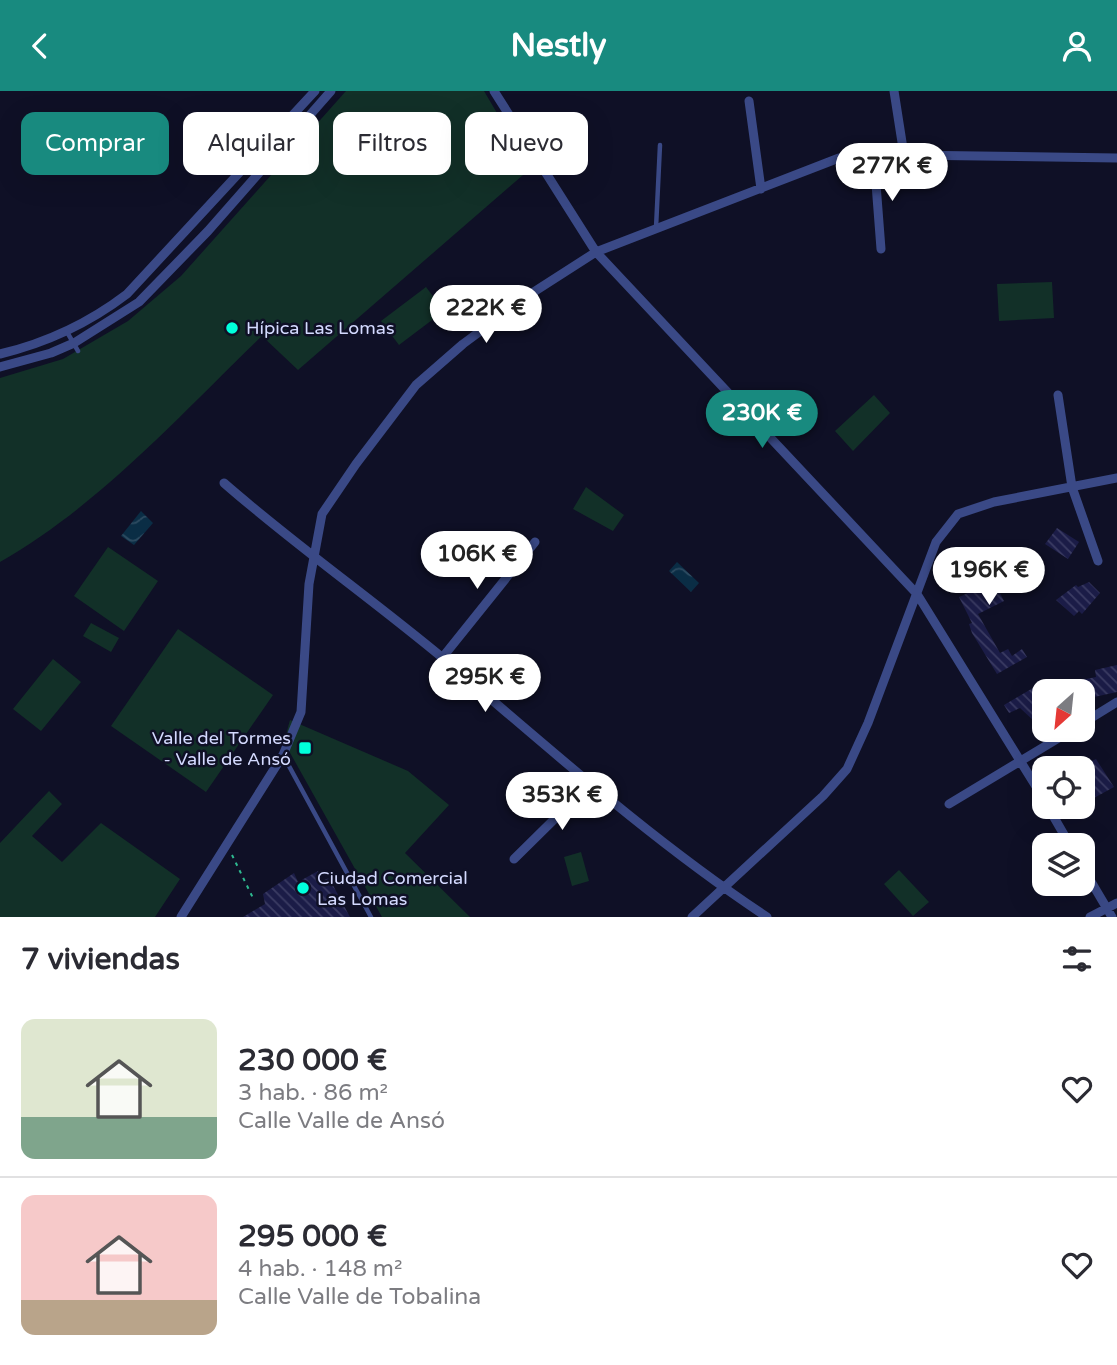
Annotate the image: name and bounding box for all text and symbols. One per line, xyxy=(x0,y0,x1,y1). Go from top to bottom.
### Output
icon: back xyxy=(21,27,59,65)
text: Nestly xyxy=(511,27,606,65)
icon: person xyxy=(1058,27,1096,65)
chip: Comprar xyxy=(21,112,169,175)
chip: Alquilar xyxy=(183,112,319,175)
chip: Filtros xyxy=(333,112,451,175)
chip: Nuevo xyxy=(465,112,588,175)
pin: 277K € xyxy=(835,143,949,203)
text: 277K € xyxy=(852,152,932,180)
pin: 222K € xyxy=(429,285,543,345)
text: 222K € xyxy=(446,294,526,322)
place label: Hípica Las Lomas xyxy=(246,317,395,339)
marker: Hípica Las Lomas xyxy=(224,320,240,336)
pin: 230K € xyxy=(705,391,819,450)
text: 230K € xyxy=(722,399,802,427)
pin: 106K € xyxy=(420,531,534,591)
text: 106K € xyxy=(437,540,517,568)
pin: 196K € xyxy=(932,547,1046,607)
text: 196K € xyxy=(949,556,1029,584)
pin: 295K € xyxy=(428,655,542,714)
text: 295K € xyxy=(445,663,525,691)
north arrow xyxy=(1032,679,1096,742)
map controls xyxy=(1032,679,1095,896)
place label: Valle del Tormes - Valle de Ansó xyxy=(152,727,291,770)
marker: Valle del Tormes - Valle de Ansó xyxy=(297,740,313,756)
button: locate xyxy=(1032,756,1095,819)
pin: 353K € xyxy=(505,773,619,832)
text: 353K € xyxy=(522,781,602,809)
button: layers xyxy=(1032,833,1095,896)
place label: Ciudad Comercial Las Lomas xyxy=(317,867,468,910)
marker: Ciudad Comercial Las Lomas xyxy=(295,880,311,896)
icon: filters xyxy=(1058,940,1096,978)
text: 7 viviendas xyxy=(21,941,180,978)
text: 230 000 € xyxy=(238,1042,387,1079)
icon: home xyxy=(77,1047,161,1131)
icon: heart xyxy=(1058,1070,1096,1108)
text: 3 hab. · 86 m² xyxy=(238,1079,388,1107)
text: Calle Valle de Ansó xyxy=(238,1107,445,1135)
text: 295 000 € xyxy=(238,1218,387,1255)
icon: home xyxy=(77,1223,161,1307)
icon: heart xyxy=(1058,1246,1096,1284)
text: 4 hab. · 148 m² xyxy=(238,1255,403,1283)
text: Calle Valle de Tobalina xyxy=(238,1283,481,1311)

